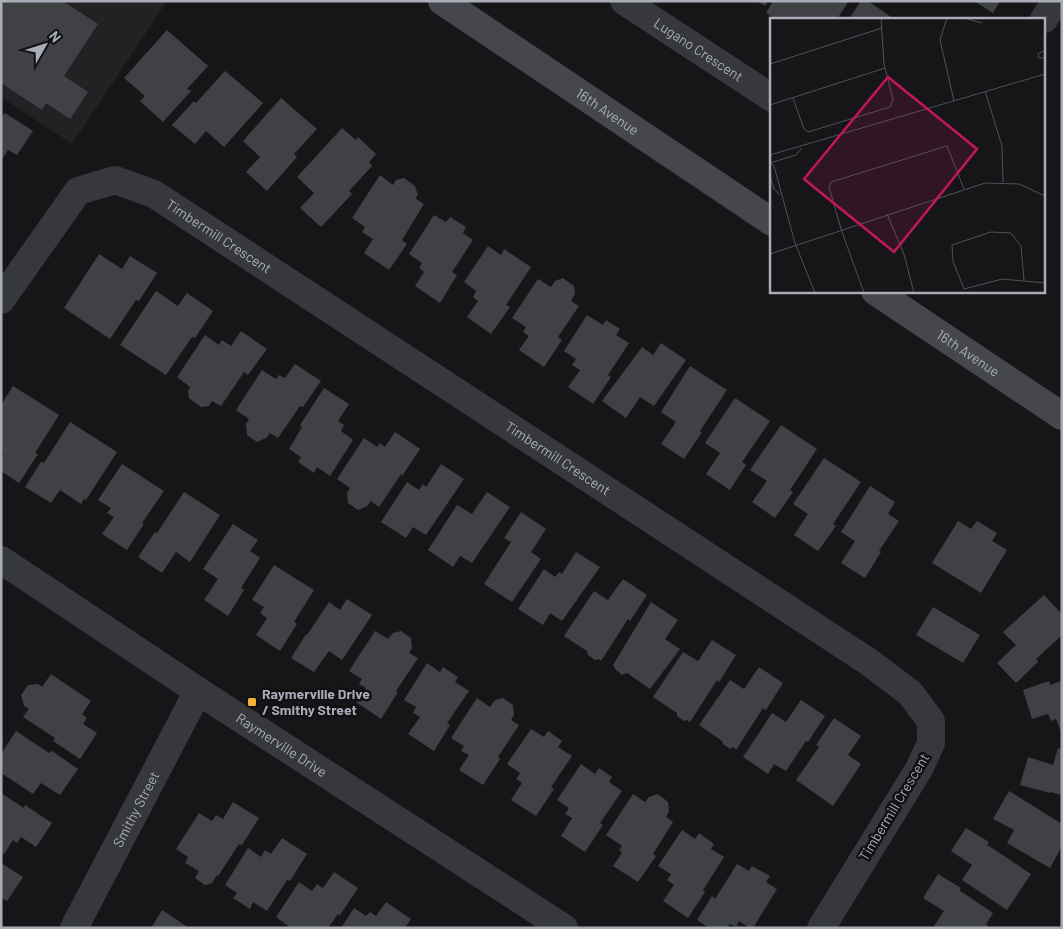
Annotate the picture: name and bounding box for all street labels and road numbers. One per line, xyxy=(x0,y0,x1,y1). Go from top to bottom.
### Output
street label: Lugano Crescent xyxy=(651,14,746,85)
street label: 16th Avenue xyxy=(573,84,642,138)
street label: Timbermill Crescent xyxy=(163,195,275,277)
street label: 16th Avenue xyxy=(934,326,1003,380)
street label: Timbermill Crescent xyxy=(502,417,614,498)
street label: Raymerville Drive xyxy=(233,709,330,780)
street label: Timbermill Crescent xyxy=(855,750,932,864)
street label: Smithy Street xyxy=(109,768,163,850)

